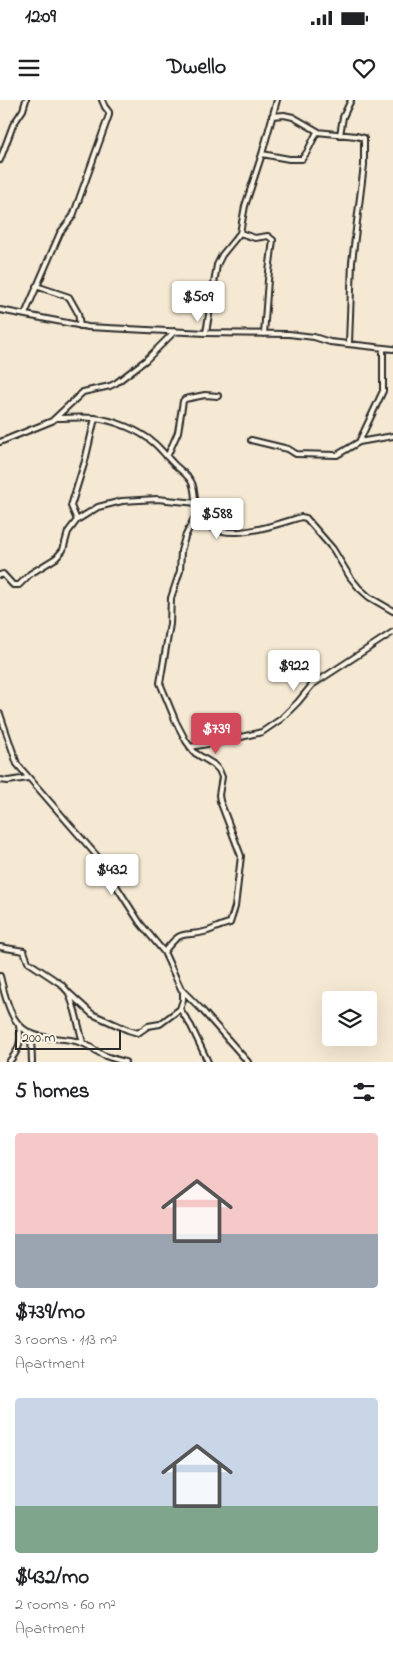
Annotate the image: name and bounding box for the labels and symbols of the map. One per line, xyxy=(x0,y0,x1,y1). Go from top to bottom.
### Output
pin: $509 xyxy=(168,280,228,323)
pin: $588 xyxy=(187,498,247,540)
pin: $922 xyxy=(264,650,324,692)
pin: $739 xyxy=(186,712,246,755)
pin: $432 xyxy=(82,854,142,896)
scale bar xyxy=(15,1027,121,1050)

